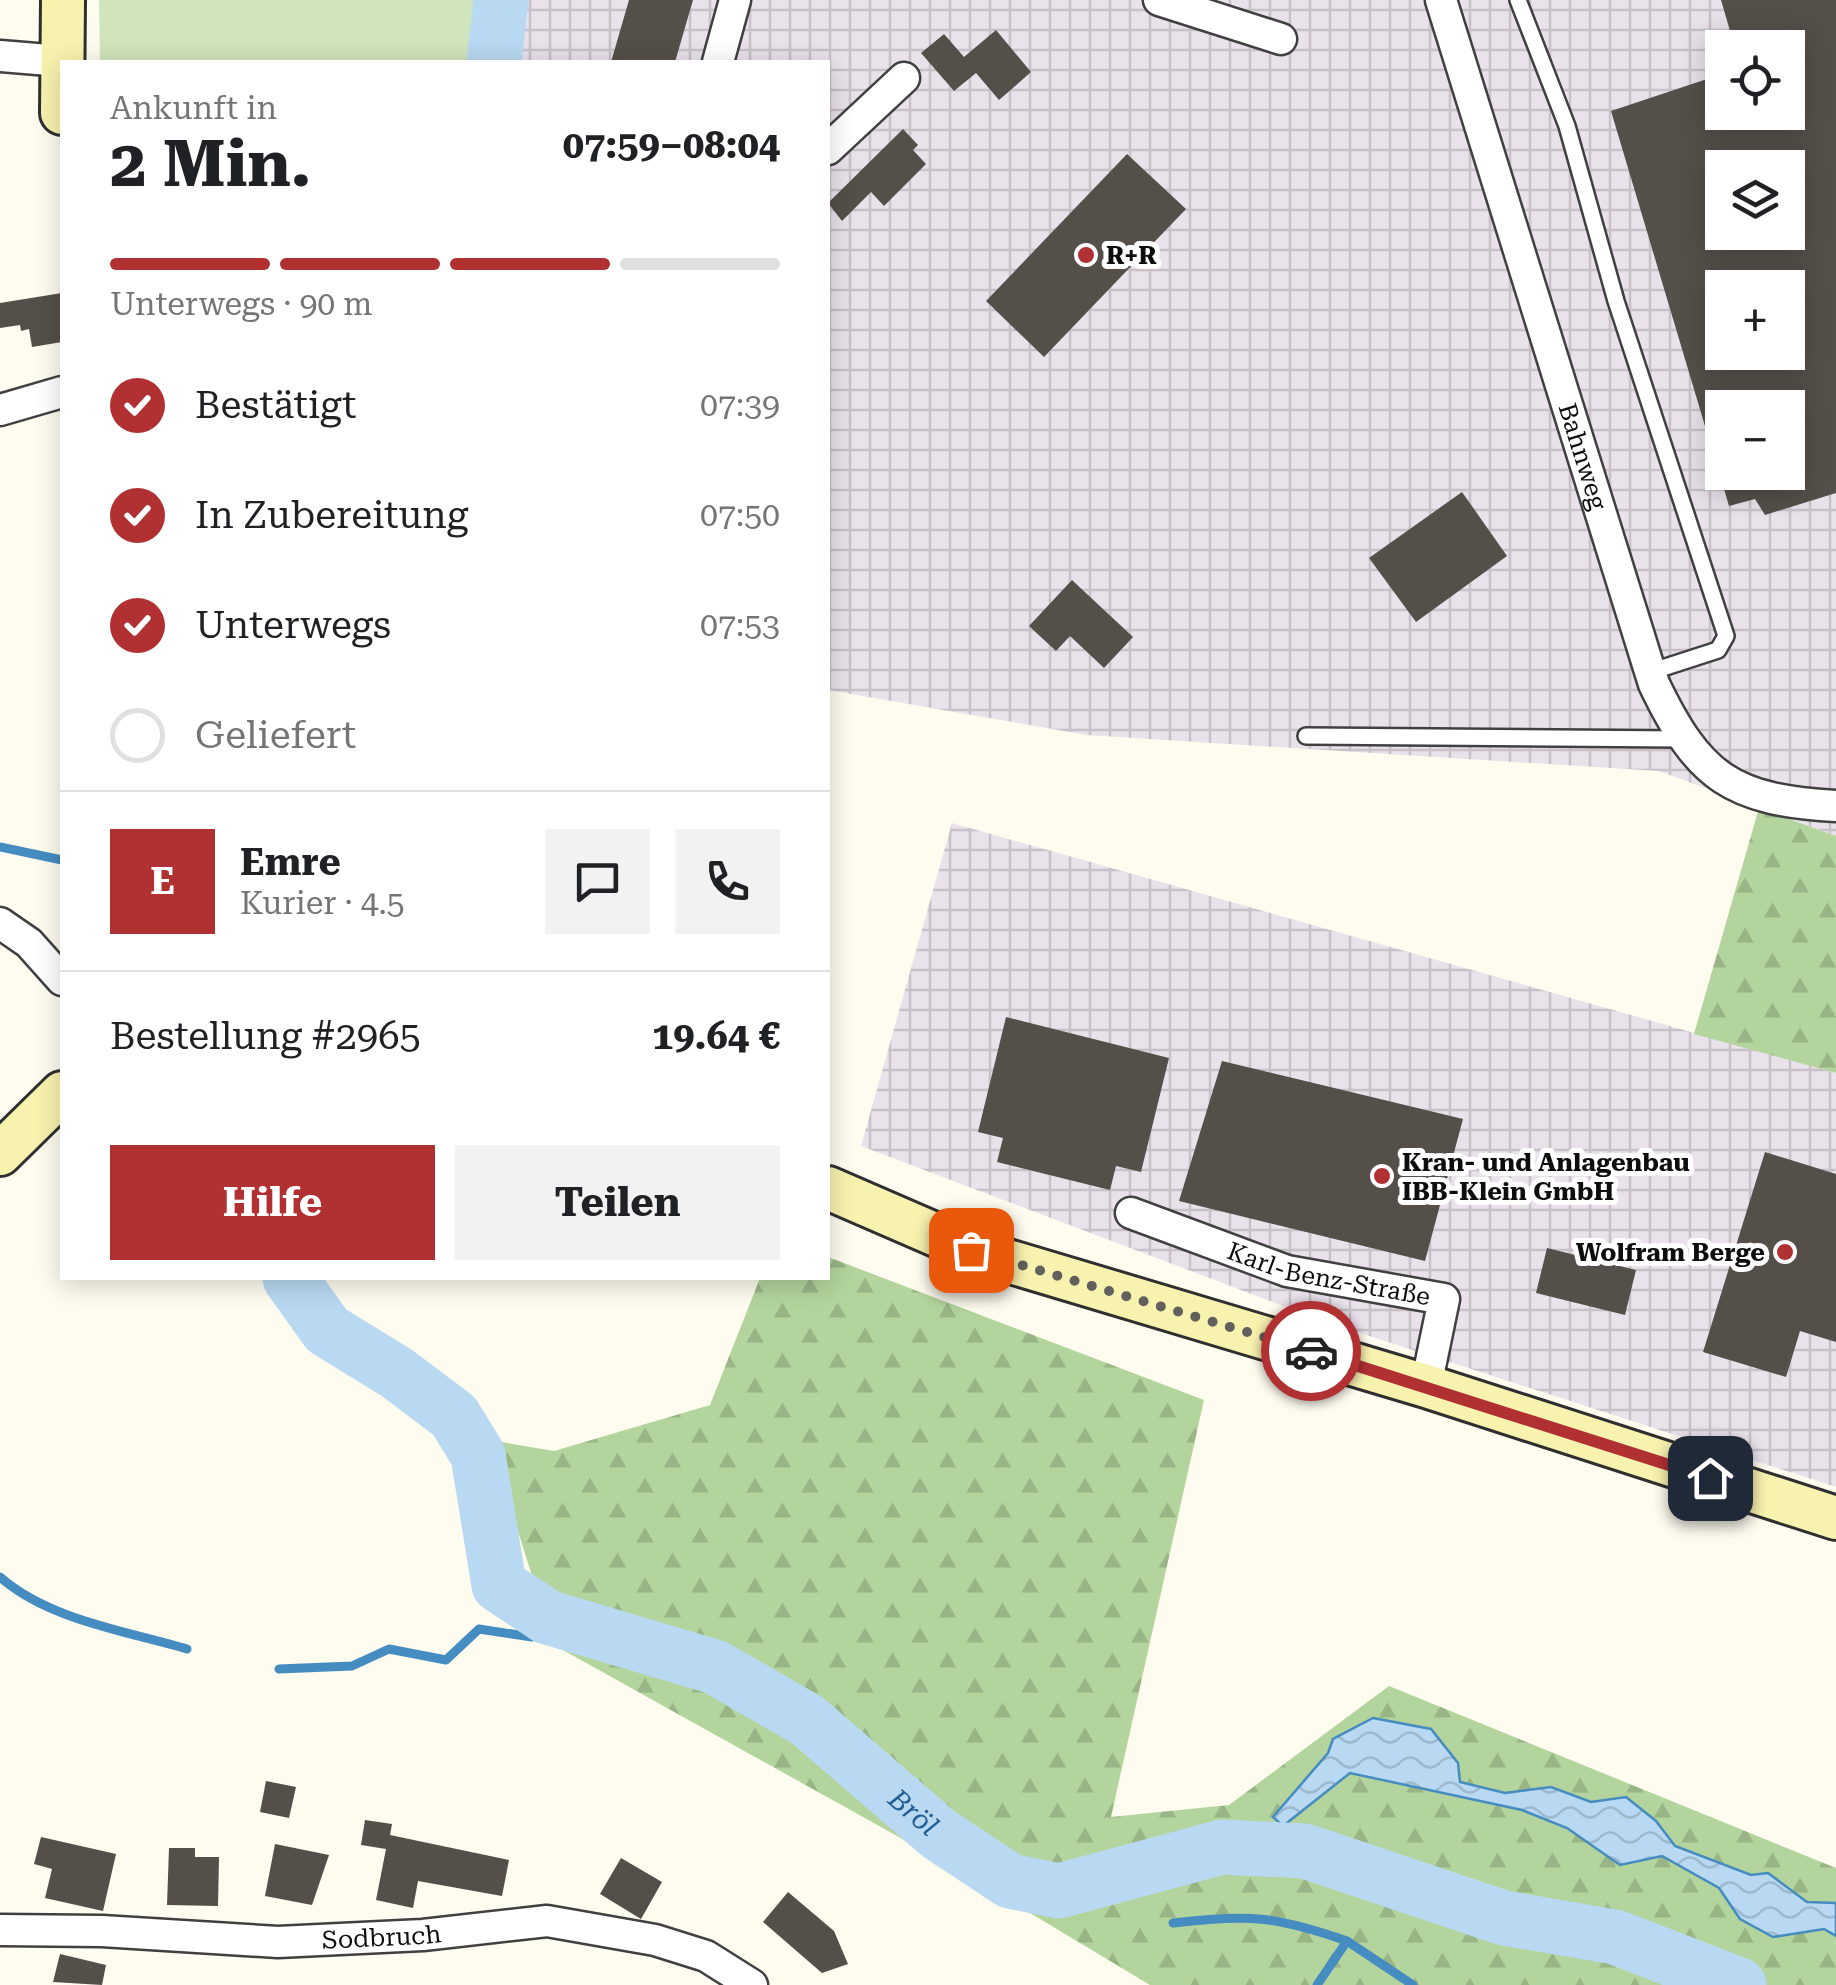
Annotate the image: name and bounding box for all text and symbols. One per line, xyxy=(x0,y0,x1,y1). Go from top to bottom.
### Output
map controls xyxy=(1705,30,1805,490)
button: locate xyxy=(1705,30,1805,130)
text: Ankunft in xyxy=(110,89,277,127)
text: 07:59–08:04 xyxy=(563,123,780,167)
text: 2 Min. xyxy=(110,126,311,202)
button: layers xyxy=(1705,150,1805,250)
place label: R+R xyxy=(1106,241,1157,270)
marker: R+R xyxy=(1075,244,1097,266)
button: + xyxy=(1705,270,1805,370)
text: Unterwegs · 90 m xyxy=(110,285,373,323)
icon: check xyxy=(110,378,165,433)
text: Bestätigt xyxy=(195,383,356,427)
text: 07:39 xyxy=(700,386,780,424)
button: − xyxy=(1705,390,1805,490)
street label: Bahnweg xyxy=(1553,399,1614,514)
icon: check xyxy=(110,488,165,543)
text: In Zubereitung xyxy=(195,493,468,537)
text: 07:50 xyxy=(700,496,780,534)
icon: check xyxy=(110,598,165,653)
text: Unterwegs xyxy=(195,603,391,647)
text: 07:53 xyxy=(700,606,780,644)
text: Geliefert xyxy=(195,713,356,757)
button: chat xyxy=(545,829,650,934)
button: phone xyxy=(675,829,780,934)
text: Emre xyxy=(240,840,341,884)
text: E xyxy=(150,859,175,903)
text: Kurier · 4.5 xyxy=(240,884,405,922)
text: Bestellung #2965 xyxy=(110,1014,421,1058)
text: 19.64 € xyxy=(652,1014,780,1058)
button: Hilfe xyxy=(110,1145,435,1260)
button: Teilen xyxy=(455,1145,780,1260)
place label: Kran- und Anlagenbau IBB-Klein GmbH xyxy=(1402,1148,1690,1206)
marker: Kran- und Anlagenbau IBB-Klein GmbH xyxy=(1371,1165,1393,1187)
pin xyxy=(929,1208,1014,1293)
icon: bag xyxy=(944,1223,999,1278)
street label: Karl-Benz-Straße xyxy=(1224,1236,1433,1311)
place label: Wolfram Berge xyxy=(1576,1238,1765,1267)
marker: Wolfram Berge xyxy=(1774,1241,1796,1263)
courier xyxy=(1261,1301,1361,1401)
icon: car xyxy=(1284,1324,1339,1379)
pin xyxy=(1668,1436,1753,1521)
icon: home xyxy=(1683,1451,1738,1506)
water label: Bröl xyxy=(882,1781,945,1842)
street label: Sodbruch xyxy=(321,1919,443,1954)

